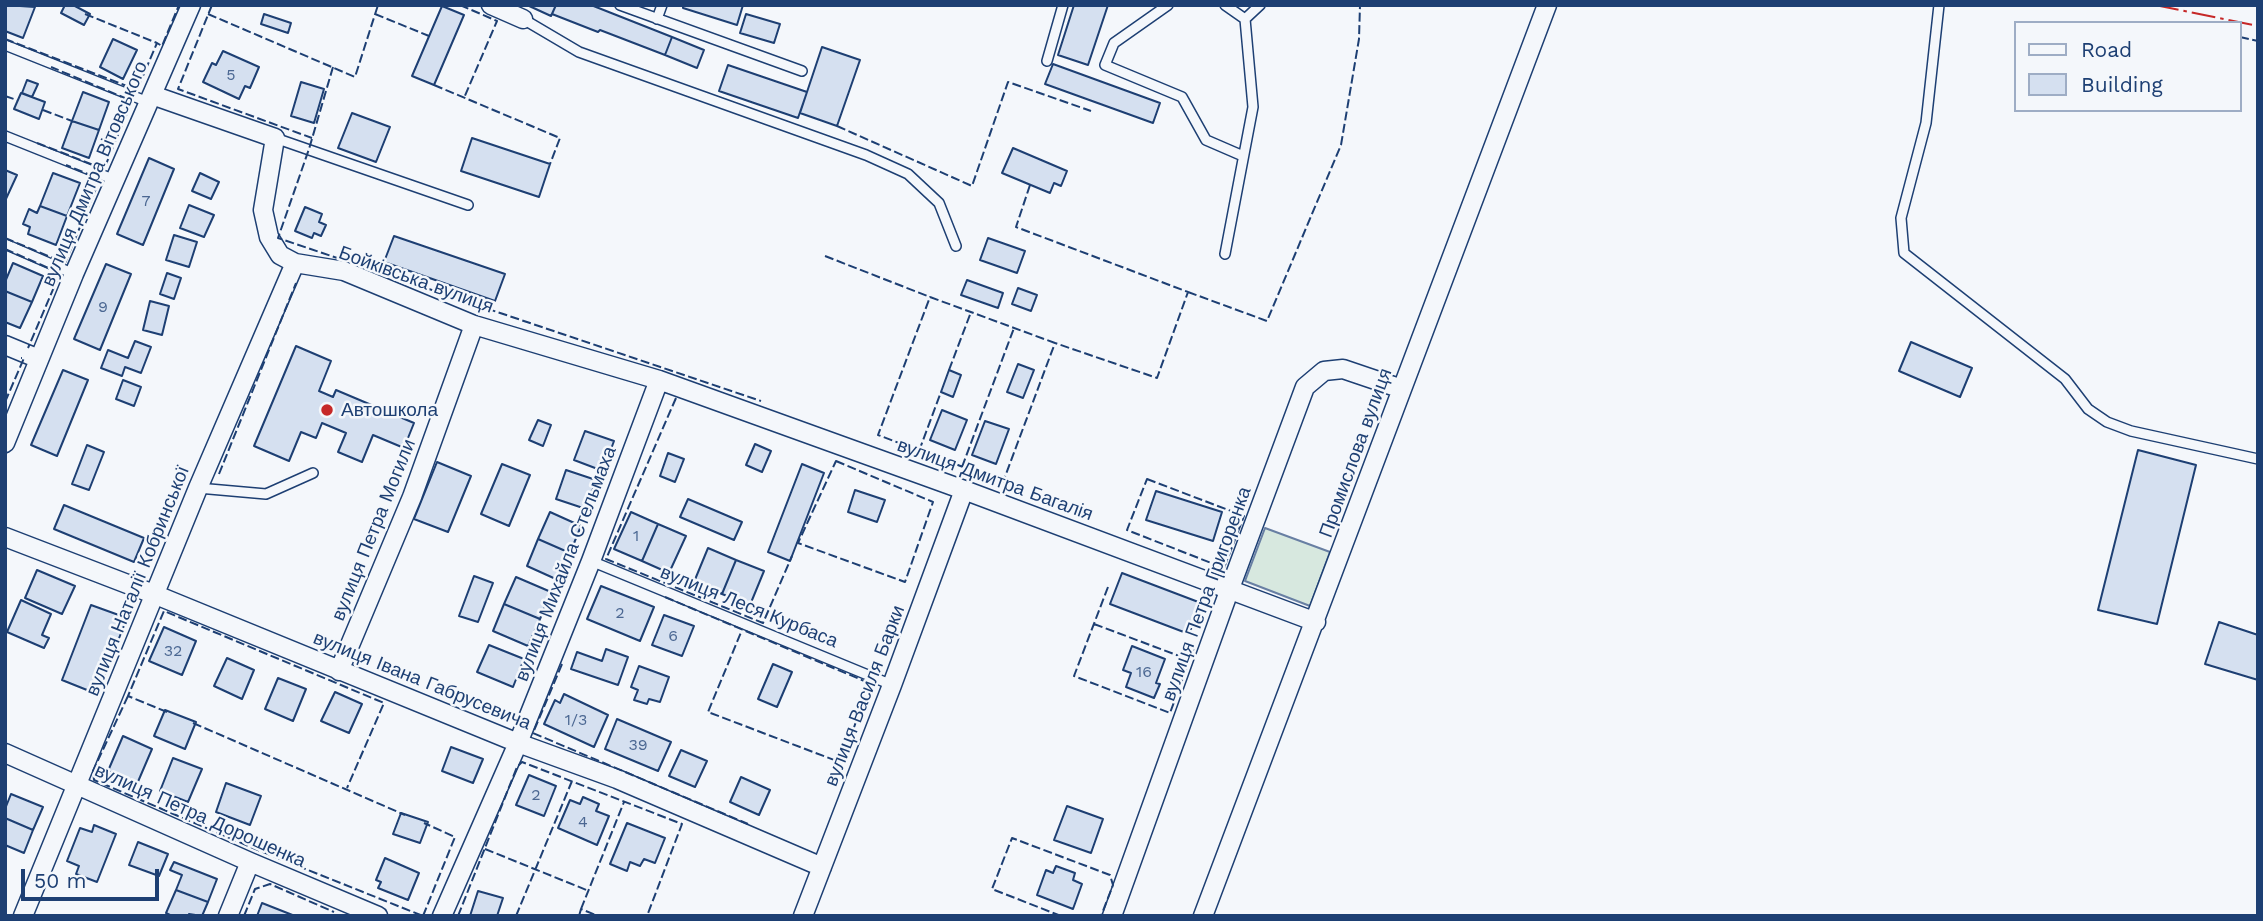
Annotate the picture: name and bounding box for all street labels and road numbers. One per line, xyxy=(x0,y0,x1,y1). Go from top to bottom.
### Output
street label: вулиця Дмитра Вітовського xyxy=(37,58,153,290)
street label: Бойківська вулиця xyxy=(336,241,496,319)
street label: Промислова вулиця xyxy=(1315,365,1397,541)
street label: вулиця Дмитра Багалія xyxy=(894,434,1096,526)
street label: вулиця Петра Могили xyxy=(327,436,421,624)
street label: вулиця Михайла Стельмаха xyxy=(511,443,621,685)
street label: вулиця Наталії Кобринської xyxy=(81,463,195,699)
street label: вулиця Петра Григоренка xyxy=(1158,484,1256,704)
street label: вулиця Леся Курбаса xyxy=(657,561,841,653)
street label: вулиця Василя Барки xyxy=(820,602,910,790)
street label: вулиця Івана Габрусевича xyxy=(310,627,534,735)
street label: вулиця Петра Дорошенка xyxy=(91,759,309,873)

